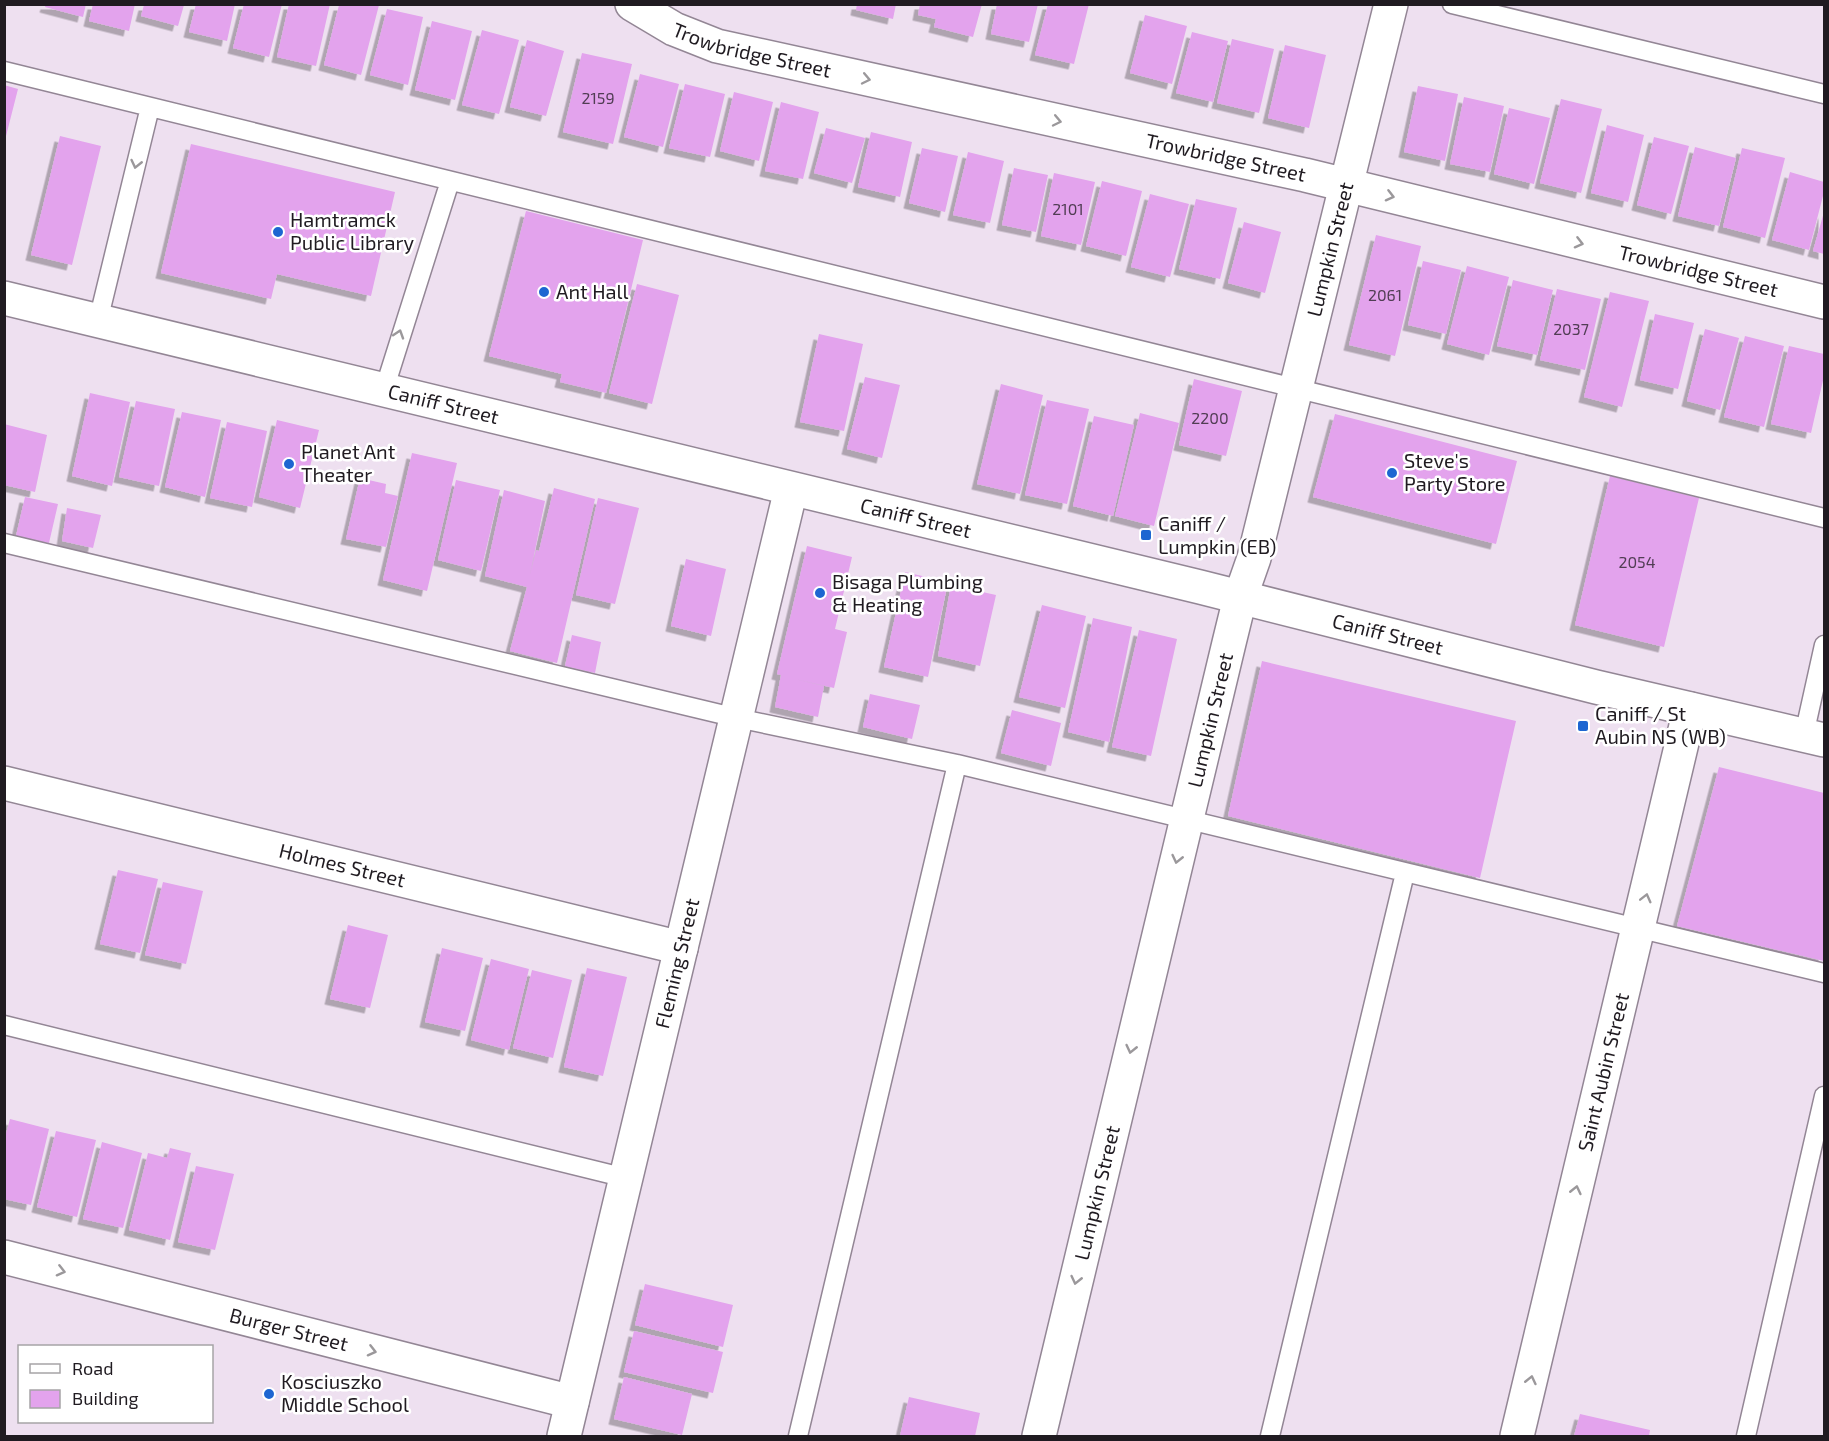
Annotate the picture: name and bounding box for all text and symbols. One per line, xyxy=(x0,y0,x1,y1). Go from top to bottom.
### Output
street label: Trowbridge Street xyxy=(670,17,834,82)
one-way arrow xyxy=(861,72,871,85)
house number: 2159 xyxy=(581,88,615,107)
one-way arrow xyxy=(1051,113,1061,126)
street label: Trowbridge Street xyxy=(1144,127,1309,186)
one-way arrow xyxy=(130,159,143,169)
street label: Lumpkin Street xyxy=(1301,179,1358,319)
one-way arrow xyxy=(1385,189,1395,202)
house number: 2101 xyxy=(1052,199,1084,218)
place label: Hamtramck Public Library xyxy=(290,207,414,254)
marker: Hamtramck Public Library xyxy=(271,225,285,239)
one-way arrow xyxy=(1574,235,1584,248)
street label: Trowbridge Street xyxy=(1616,239,1781,301)
place label: Ant Hall xyxy=(556,279,628,303)
marker: Ant Hall xyxy=(537,285,551,299)
house number: 2061 xyxy=(1368,285,1402,304)
house number: 2037 xyxy=(1553,319,1589,338)
one-way arrow xyxy=(392,329,405,340)
street label: Caniff Street xyxy=(386,378,502,428)
house number: 2200 xyxy=(1191,408,1229,427)
place label: Planet Ant Theater xyxy=(301,439,396,486)
place label: Steve's Party Store xyxy=(1404,448,1506,495)
marker: Planet Ant Theater xyxy=(282,457,296,471)
marker: Steve's Party Store xyxy=(1385,466,1399,480)
street label: Caniff Street xyxy=(858,492,974,542)
place label: Caniff / Lumpkin (EB) xyxy=(1158,511,1276,558)
marker: Caniff / Lumpkin (EB) xyxy=(1139,528,1153,542)
house number: 2054 xyxy=(1618,552,1656,571)
place label: Bisaga Plumbing & Heating xyxy=(832,569,983,616)
marker: Bisaga Plumbing & Heating xyxy=(813,586,827,600)
street label: Caniff Street xyxy=(1330,608,1446,659)
street label: Lumpkin Street xyxy=(1182,650,1237,790)
place label: Caniff / St Aubin NS (WB) xyxy=(1595,701,1726,748)
marker: Caniff / St Aubin NS (WB) xyxy=(1576,719,1590,733)
street label: Holmes Street xyxy=(277,837,408,891)
one-way arrow xyxy=(1171,854,1184,864)
one-way arrow xyxy=(1639,893,1652,903)
street label: Fleming Street xyxy=(649,895,704,1031)
street label: Saint Aubin Street xyxy=(1572,990,1633,1154)
one-way arrow xyxy=(1126,1044,1139,1054)
street label: Lumpkin Street xyxy=(1069,1123,1124,1262)
one-way arrow xyxy=(1569,1185,1582,1195)
one-way arrow xyxy=(56,1264,66,1277)
one-way arrow xyxy=(1071,1274,1084,1284)
street label: Burger Street xyxy=(227,1302,351,1355)
one-way arrow xyxy=(367,1343,377,1356)
legend xyxy=(18,1345,213,1423)
text: Road xyxy=(72,1357,113,1379)
place label: Kosciuszko Middle School xyxy=(281,1369,409,1416)
one-way arrow xyxy=(1523,1375,1536,1385)
text: Building xyxy=(72,1387,139,1409)
marker: Kosciuszko Middle School xyxy=(262,1387,276,1401)

